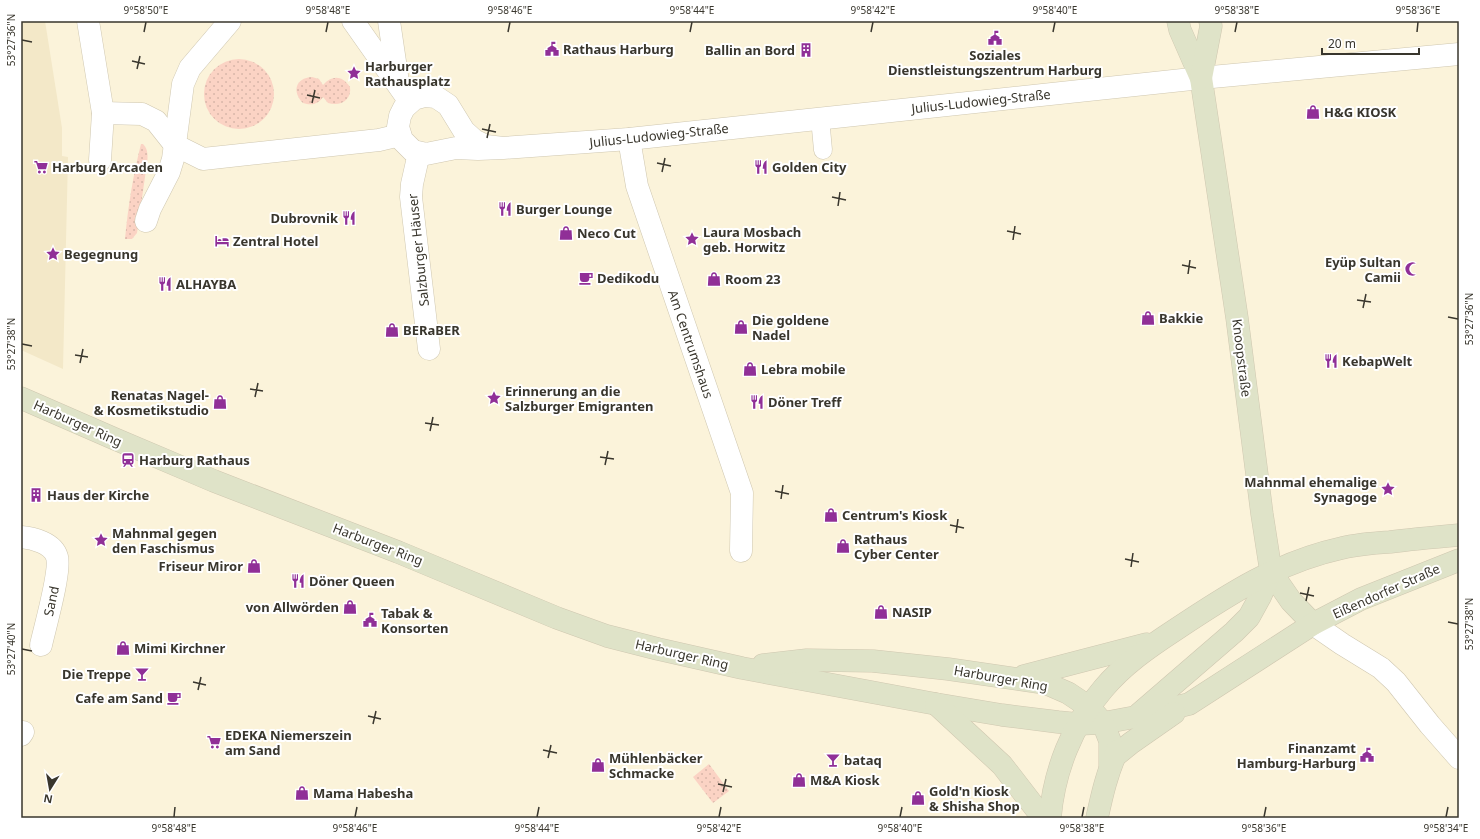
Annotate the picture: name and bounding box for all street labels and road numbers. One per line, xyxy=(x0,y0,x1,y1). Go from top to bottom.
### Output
street label: Julius-Ludowieg-Straße xyxy=(908,85,1052,117)
street label: Julius-Ludowieg-Straße xyxy=(586,119,730,151)
street label: Salzburger Häuser xyxy=(403,192,433,307)
street label: Am Centrumshaus xyxy=(664,287,718,401)
street label: Knoopstraße xyxy=(1228,318,1256,398)
street label: Harburger Ring xyxy=(31,395,125,451)
street label: Harburger Ring xyxy=(330,519,426,569)
street label: Eißendorfer Straße xyxy=(1329,559,1443,623)
street label: Sand xyxy=(39,584,63,618)
street label: Harburger Ring xyxy=(634,635,730,673)
street label: Harburger Ring xyxy=(953,661,1049,695)

